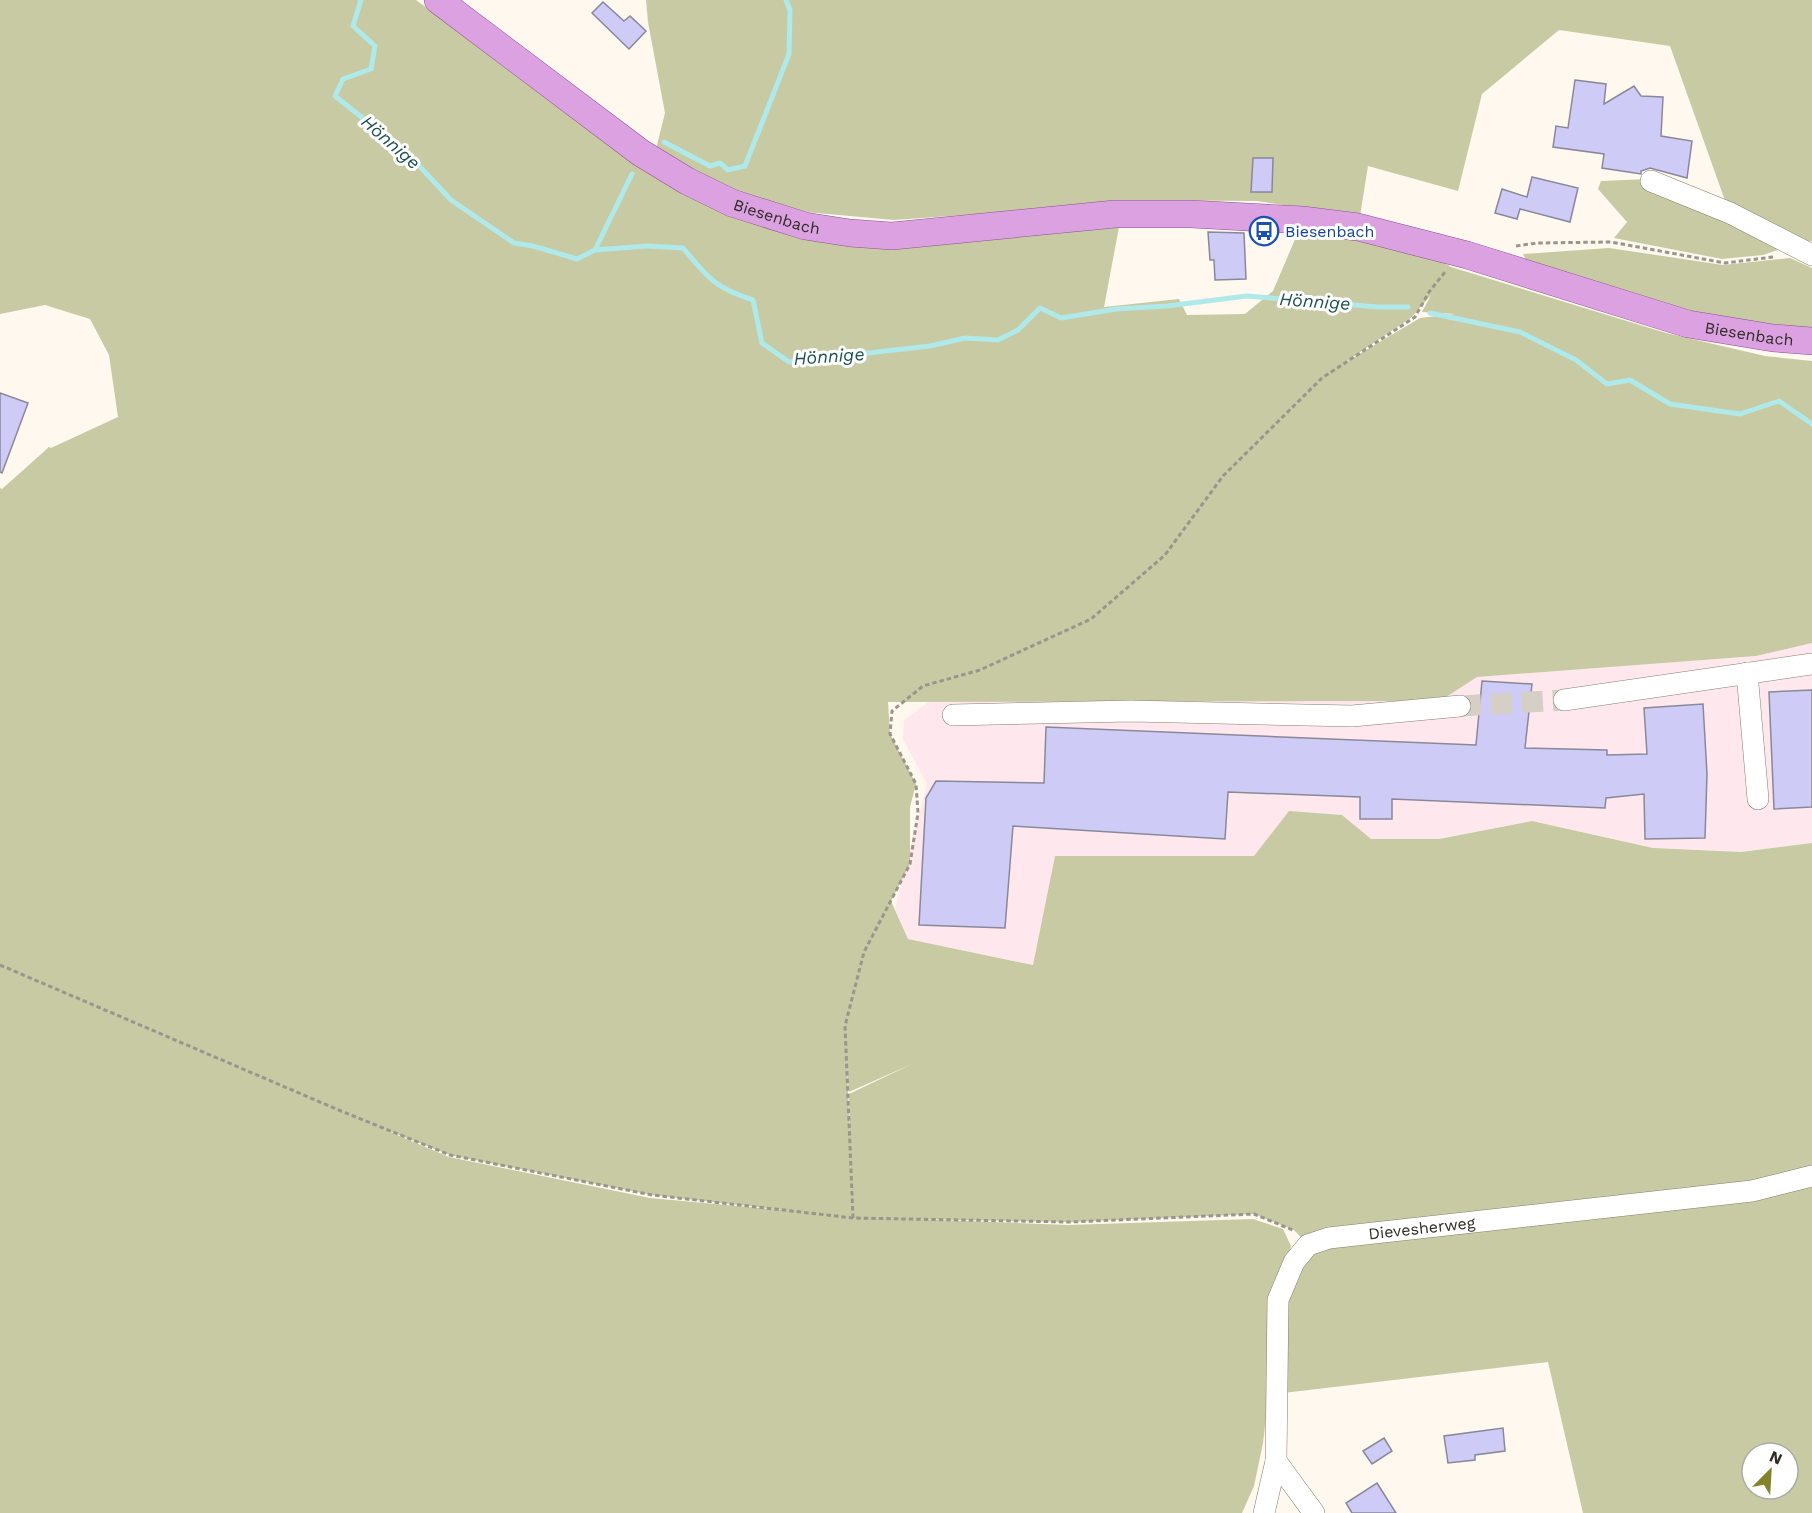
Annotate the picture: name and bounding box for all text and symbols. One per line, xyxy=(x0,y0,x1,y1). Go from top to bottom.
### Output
water label: Hönnige xyxy=(357,111,425,173)
street label: Biesenbach xyxy=(731,195,821,238)
bus stop icon: Biesenbach xyxy=(1248,215,1280,247)
place label: Biesenbach xyxy=(1285,222,1374,241)
water label: Hönnige xyxy=(1279,288,1351,314)
street label: Biesenbach xyxy=(1703,317,1794,349)
water label: Hönnige xyxy=(793,343,865,369)
street label: Dievesherweg xyxy=(1367,1212,1477,1243)
north arrow xyxy=(1740,1441,1800,1501)
text: N xyxy=(1767,1447,1785,1469)

